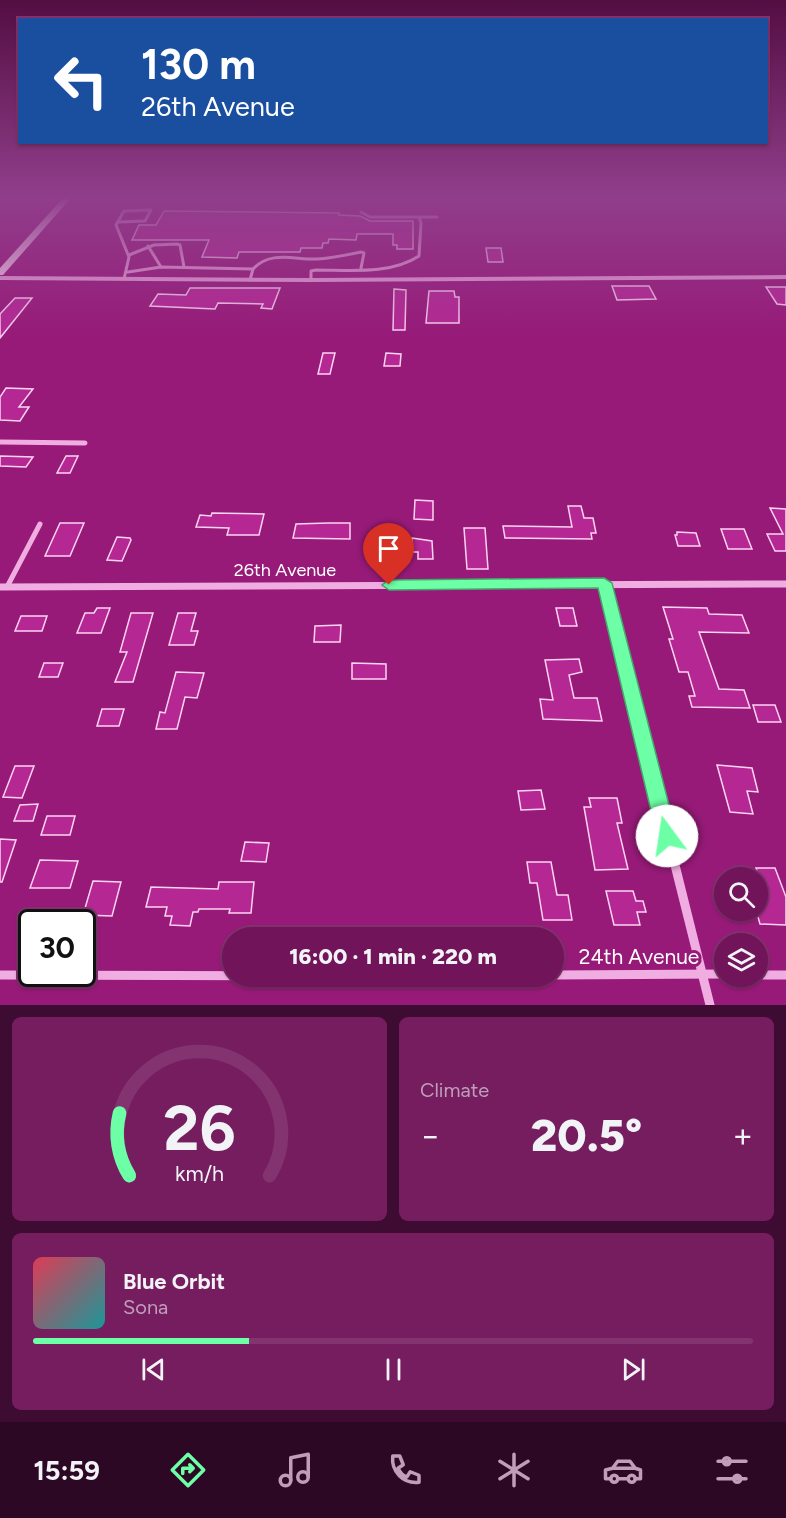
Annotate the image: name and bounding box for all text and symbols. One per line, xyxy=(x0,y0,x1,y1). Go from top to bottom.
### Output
text: 130 m xyxy=(141,39,256,90)
icon: left xyxy=(42,42,120,120)
text: 26th Avenue xyxy=(141,90,295,123)
pin xyxy=(363,523,414,585)
icon: arrive xyxy=(372,532,405,565)
street label: 26th Avenue xyxy=(234,559,336,581)
position arrow xyxy=(635,804,699,868)
map controls xyxy=(714,867,768,987)
button: search xyxy=(714,867,768,921)
speed limit sign: 30 xyxy=(18,909,96,987)
button: layers xyxy=(714,933,768,987)
text: 16:00 · 1 min · 220 m xyxy=(289,943,497,970)
street label: 24th Avenue xyxy=(579,944,699,969)
text: Climate xyxy=(420,1078,489,1102)
text: 26 xyxy=(163,1091,236,1166)
text: 20.5° xyxy=(531,1108,642,1162)
text: − xyxy=(420,1116,441,1155)
text: + xyxy=(732,1116,753,1155)
text: km/h xyxy=(175,1161,224,1186)
text: Blue Orbit xyxy=(123,1268,225,1295)
text: Sona xyxy=(123,1295,168,1319)
icon: previous xyxy=(137,1353,170,1386)
icon: pause xyxy=(377,1353,410,1386)
icon: next xyxy=(617,1353,650,1386)
icon: directions xyxy=(167,1449,209,1491)
icon: music xyxy=(275,1449,317,1491)
icon: phone xyxy=(384,1449,426,1491)
icon: climate xyxy=(493,1449,535,1491)
icon: car xyxy=(602,1449,644,1491)
icon: filters xyxy=(711,1449,753,1491)
text: 15:59 xyxy=(33,1454,100,1487)

